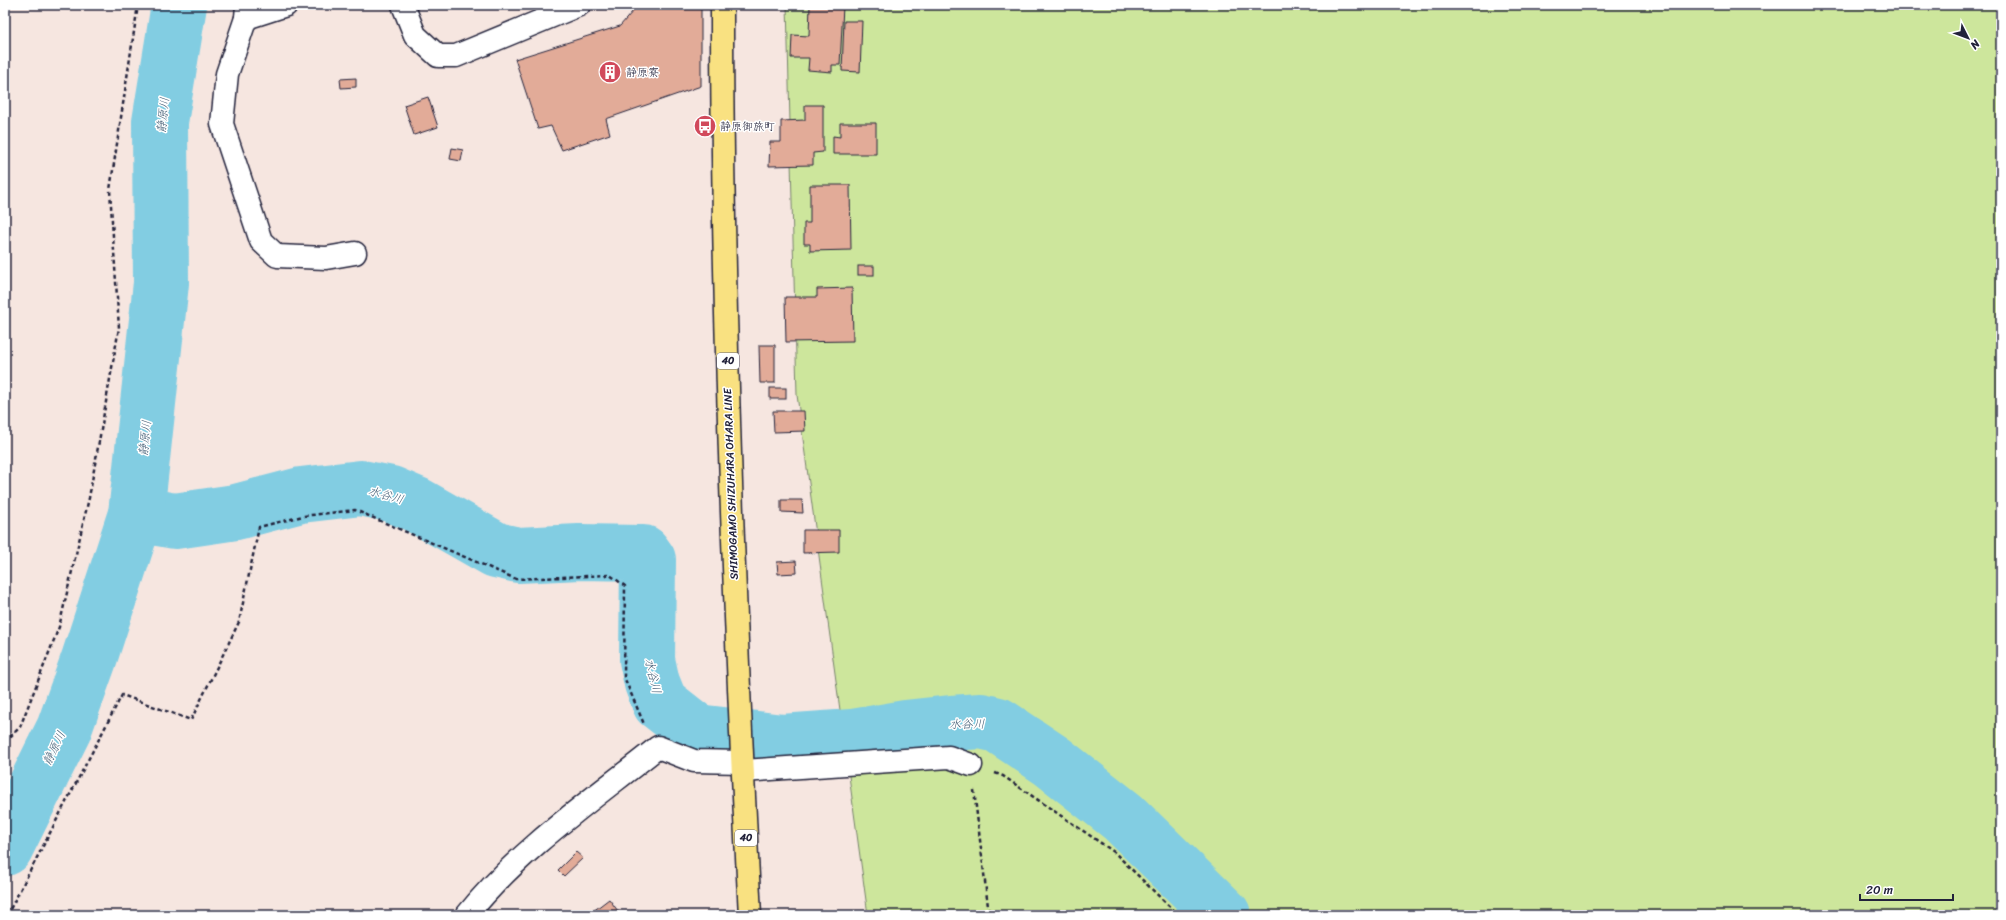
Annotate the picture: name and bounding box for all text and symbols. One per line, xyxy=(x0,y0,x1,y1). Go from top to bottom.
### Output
north arrow xyxy=(1948,18,1988,58)
text: N xyxy=(1965,34,1985,54)
building icon: 静原寮 xyxy=(597,59,623,85)
place label: 静原寮 xyxy=(626,63,659,82)
water label: 静原川 xyxy=(150,96,176,134)
bus stop icon: 静原御旅町 xyxy=(692,113,718,139)
place label: 静原御旅町 xyxy=(720,117,775,136)
road number: 40 xyxy=(717,353,739,369)
street label: SHIMOGAMO SHIZUHARA OHARA LINE xyxy=(718,387,744,580)
water label: 静原川 xyxy=(132,419,158,457)
water label: 水谷川 xyxy=(366,479,406,511)
water label: 水谷川 xyxy=(638,656,668,696)
water label: 水谷川 xyxy=(949,713,985,735)
water label: 静原川 xyxy=(36,727,72,769)
road number: 40 xyxy=(735,830,757,846)
scale bar xyxy=(1860,876,1953,902)
text: 20 m xyxy=(1866,879,1893,901)

